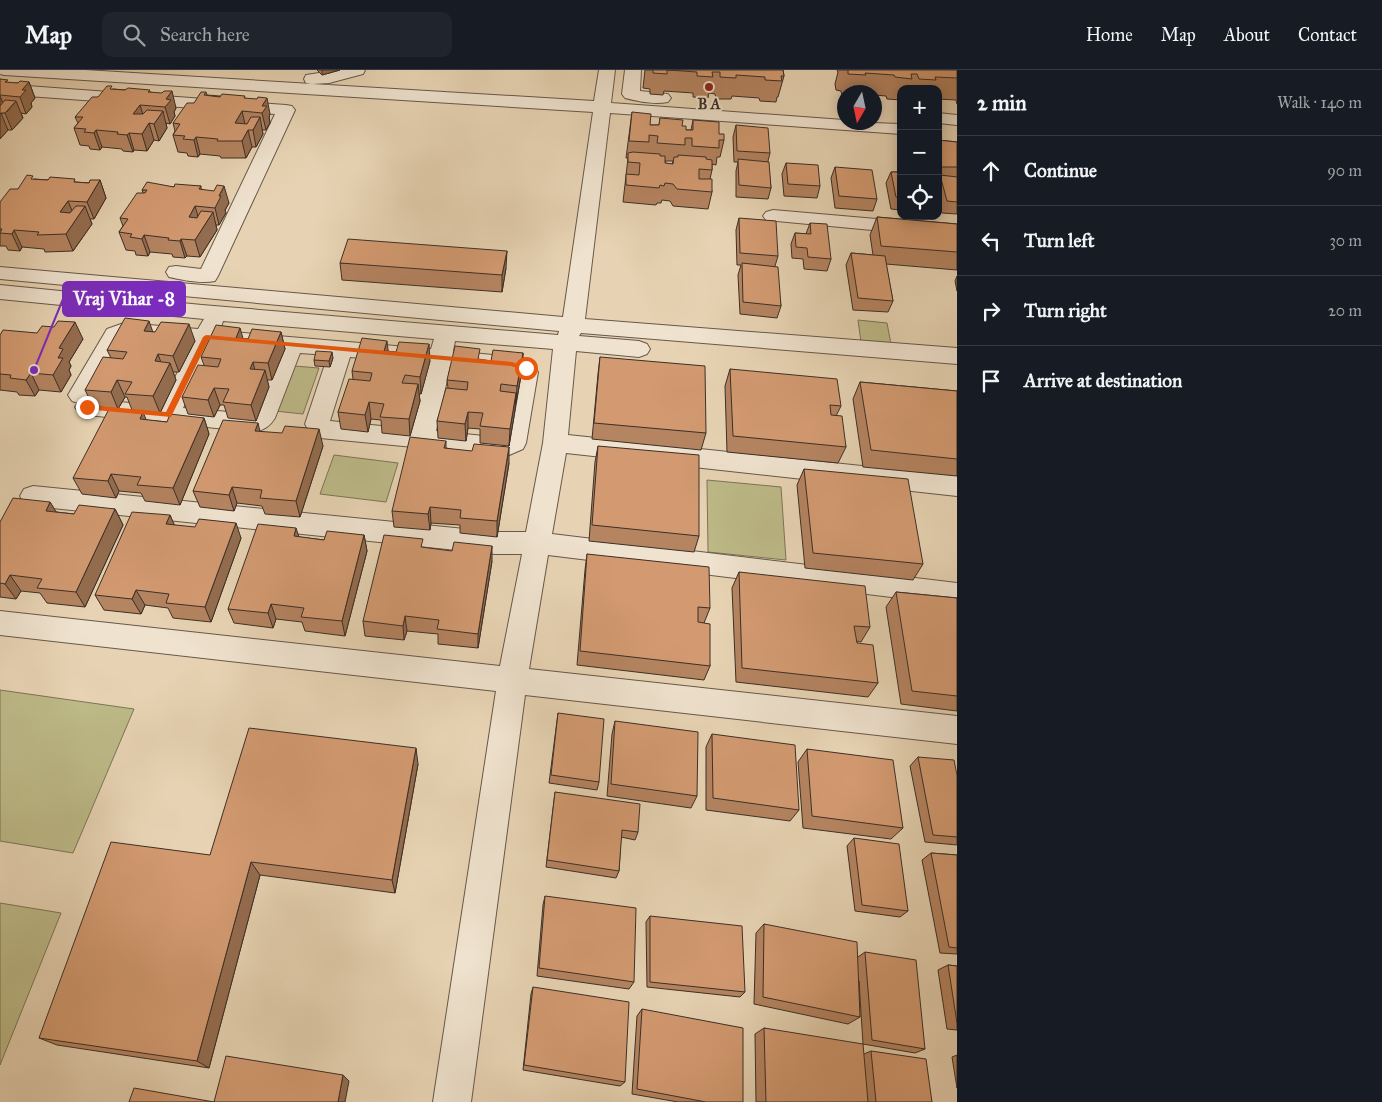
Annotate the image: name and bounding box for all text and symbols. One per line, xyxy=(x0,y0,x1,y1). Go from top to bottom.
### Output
search box xyxy=(102,12,452,57)
text: Map xyxy=(25,20,72,50)
icon: search xyxy=(120,21,148,49)
text: Search here xyxy=(160,23,250,46)
text: Home xyxy=(1086,24,1133,46)
text: Map xyxy=(1161,24,1196,46)
text: About xyxy=(1224,24,1270,46)
text: Contact xyxy=(1298,24,1357,46)
marker: B A xyxy=(703,81,715,93)
north arrow xyxy=(837,85,882,130)
map controls xyxy=(897,85,942,220)
button: + xyxy=(897,85,942,130)
text: 2 min xyxy=(977,90,1027,116)
text: Walk · 140 m xyxy=(1277,93,1362,112)
place label: B A xyxy=(697,95,722,113)
button: − xyxy=(897,130,942,175)
icon: ahead xyxy=(977,157,1005,185)
text: Continue xyxy=(1024,159,1097,182)
text: 90 m xyxy=(1327,161,1362,180)
button: locate xyxy=(897,175,942,220)
icon: left xyxy=(977,227,1005,255)
text: Turn left xyxy=(1024,229,1094,252)
text: 30 m xyxy=(1329,231,1362,250)
callout: Vraj Vihar -8 xyxy=(63,282,185,316)
text: Vraj Vihar -8 xyxy=(72,287,175,311)
icon: right xyxy=(977,297,1005,325)
text: Turn right xyxy=(1024,299,1107,322)
text: 20 m xyxy=(1328,301,1362,320)
route start xyxy=(515,357,538,380)
icon: arrive xyxy=(977,367,1005,395)
text: Arrive at destination xyxy=(1024,369,1182,392)
route end xyxy=(76,396,99,419)

